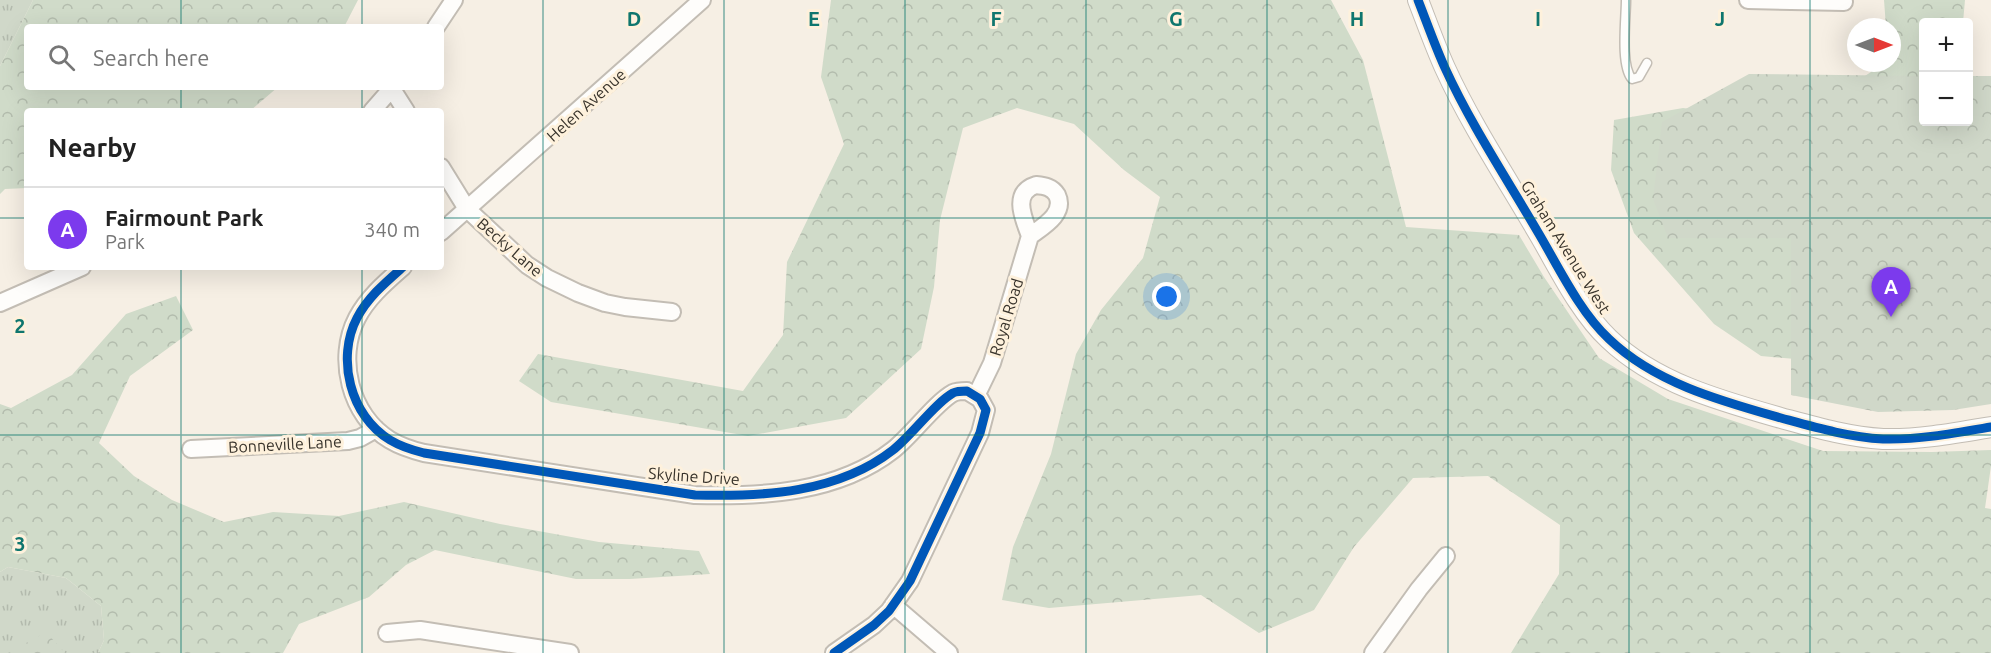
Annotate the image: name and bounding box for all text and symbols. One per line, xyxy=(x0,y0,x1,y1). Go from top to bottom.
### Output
text: D xyxy=(627,7,641,30)
text: E xyxy=(808,7,820,30)
text: F xyxy=(990,7,1002,30)
text: G xyxy=(1169,7,1183,30)
text: H xyxy=(1350,7,1364,30)
text: I xyxy=(1535,7,1541,30)
text: J xyxy=(1715,7,1725,30)
north arrow xyxy=(1847,18,1901,72)
map controls xyxy=(1919,18,1973,126)
button: + xyxy=(1919,18,1973,72)
search box xyxy=(24,24,444,90)
icon: search xyxy=(45,41,78,74)
text: Search here xyxy=(93,45,209,70)
street label: Helen Avenue xyxy=(543,65,629,145)
button: − xyxy=(1919,72,1973,126)
text: Nearby xyxy=(48,133,136,162)
street label: Graham Avenue West xyxy=(1518,177,1615,318)
text: Fairmount Park xyxy=(105,205,263,230)
street label: Becky Lane xyxy=(474,214,546,280)
text: A xyxy=(60,218,75,241)
text: 340 m xyxy=(364,218,420,241)
text: Park xyxy=(105,230,145,253)
pin: A xyxy=(1872,268,1910,317)
street label: Royal Road xyxy=(986,276,1026,358)
your location xyxy=(1152,282,1181,311)
text: 2 xyxy=(14,314,26,337)
street label: Bonneville Lane xyxy=(228,432,342,456)
street label: Skyline Drive xyxy=(648,464,740,488)
text: 3 xyxy=(14,532,26,555)

